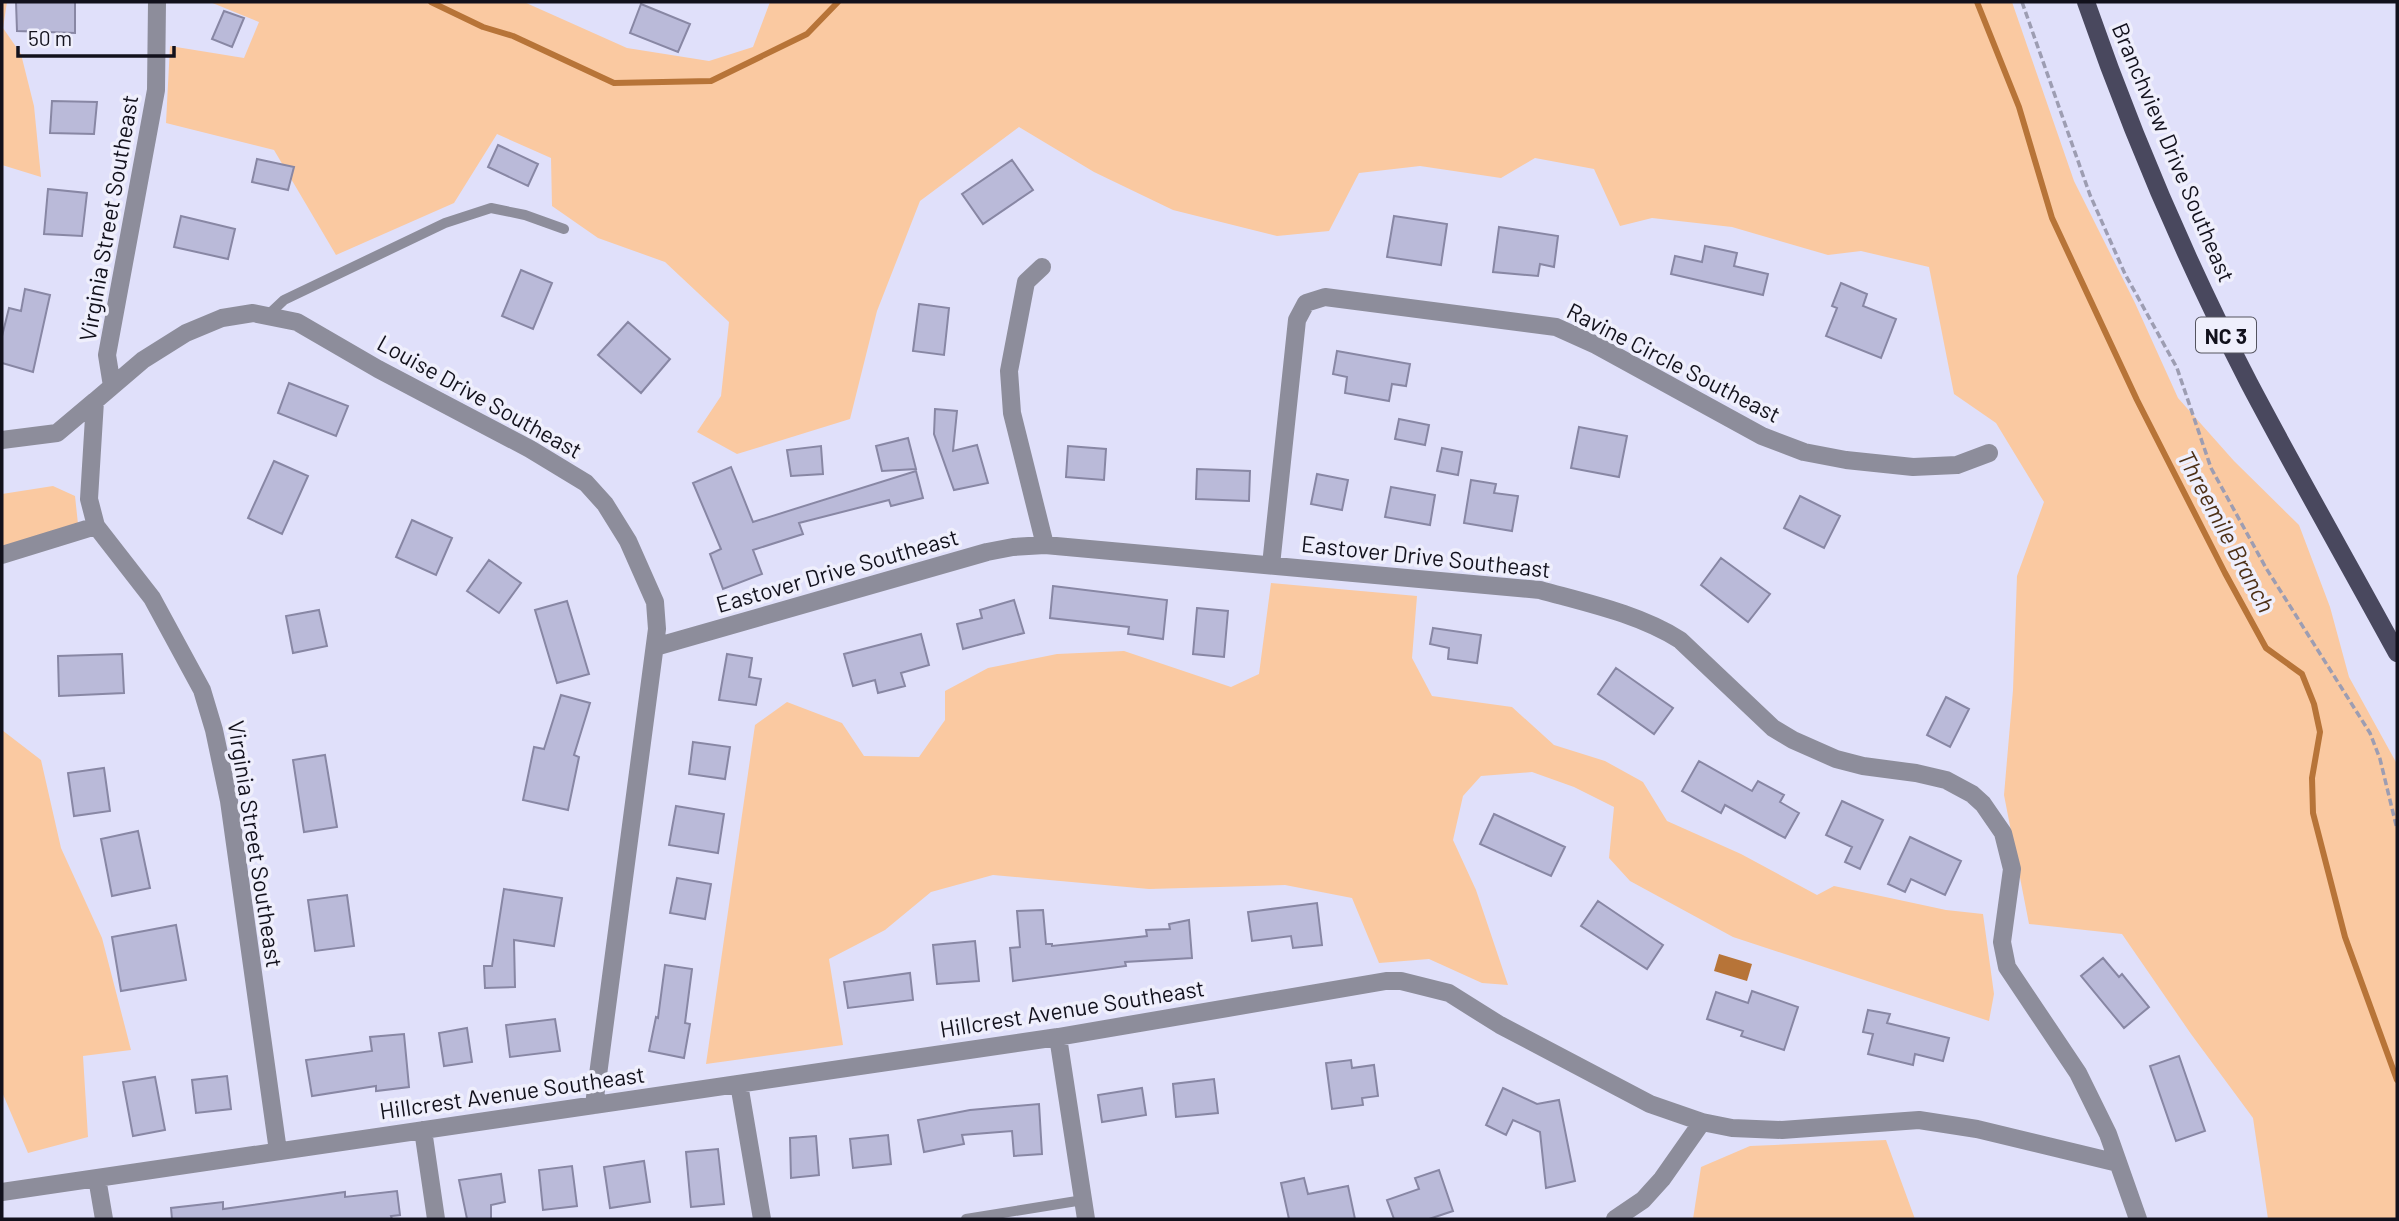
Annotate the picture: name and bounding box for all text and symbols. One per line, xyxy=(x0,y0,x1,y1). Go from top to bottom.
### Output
scale bar xyxy=(18,14,173,58)
street label: Branchview Drive Southeast xyxy=(2107,18,2241,286)
text: 50 m xyxy=(28,25,72,50)
street label: Virginia Street Southeast xyxy=(73,93,143,343)
street label: Ravine Circle Southeast xyxy=(1563,296,1785,428)
road number: NC 3 xyxy=(2196,318,2256,352)
street label: Louise Drive Southeast xyxy=(373,328,587,464)
water label: Threemile Branch xyxy=(2172,445,2282,617)
street label: Eastover Drive Southeast xyxy=(713,522,961,618)
street label: Eastover Drive Southeast xyxy=(1300,529,1552,583)
street label: Virginia Street Southeast xyxy=(223,718,289,970)
street label: Hillcrest Avenue Southeast xyxy=(938,973,1206,1043)
street label: Hillcrest Avenue Southeast xyxy=(378,1060,646,1124)

